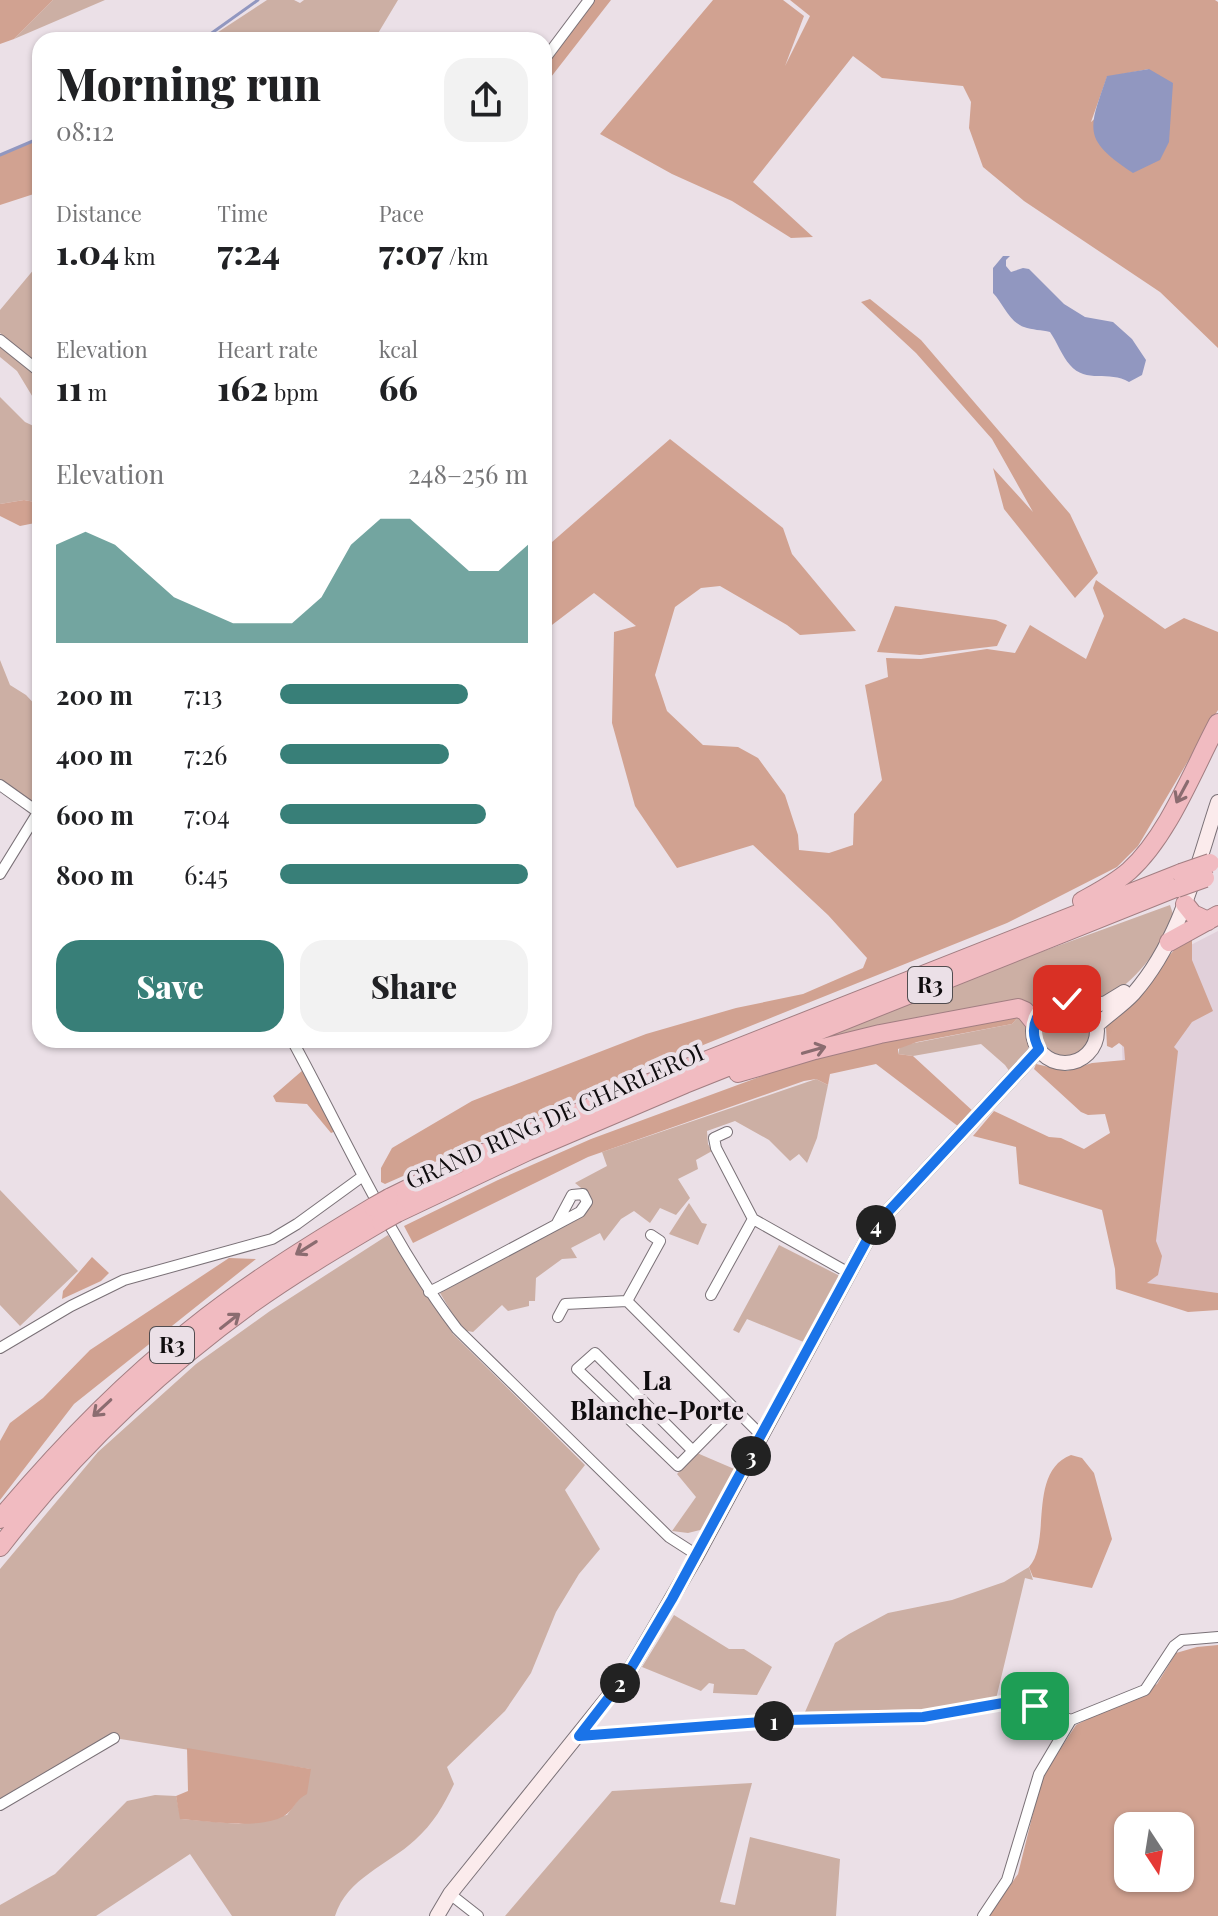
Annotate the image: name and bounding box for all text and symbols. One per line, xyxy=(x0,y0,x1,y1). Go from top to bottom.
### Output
text: Morning run xyxy=(56,53,321,112)
button: share xyxy=(444,58,528,142)
text: 08:12 xyxy=(56,113,114,148)
text: Distance xyxy=(56,198,142,228)
text: Time xyxy=(217,198,268,228)
text: Pace xyxy=(379,198,424,228)
text: 1.04 xyxy=(56,228,119,274)
text: 7:24 xyxy=(217,228,280,274)
text: 7:07 xyxy=(379,228,443,274)
text: km xyxy=(119,241,155,271)
text: /km xyxy=(443,241,489,271)
text: Elevation xyxy=(56,334,148,364)
text: Heart rate xyxy=(217,334,318,364)
text: kcal xyxy=(379,334,418,364)
text: 11 xyxy=(56,364,82,410)
text: 162 xyxy=(217,364,268,410)
text: 66 xyxy=(379,364,418,410)
text: m xyxy=(82,377,107,407)
text: bpm xyxy=(268,377,319,407)
text: Elevation xyxy=(56,456,164,491)
text: 248–256 m xyxy=(408,456,528,491)
text: 200 m xyxy=(56,677,133,712)
text: 7:13 xyxy=(184,677,222,712)
text: 400 m xyxy=(56,737,133,772)
text: 7:26 xyxy=(184,737,227,772)
one-way arrow xyxy=(1173,780,1189,804)
text: 600 m xyxy=(56,797,134,832)
text: 7:04 xyxy=(184,797,230,832)
text: 800 m xyxy=(56,857,134,892)
text: 6:45 xyxy=(184,857,228,892)
button: Save xyxy=(56,940,284,1032)
button: Share xyxy=(300,940,528,1032)
pin xyxy=(1033,965,1101,1033)
road number: R3 xyxy=(908,967,952,1003)
icon: check xyxy=(1045,977,1089,1021)
street label: GRAND RING DE CHARLEROI xyxy=(400,1035,708,1196)
one-way arrow xyxy=(801,1042,826,1057)
pin: 4 xyxy=(856,1205,896,1245)
text: 4 xyxy=(870,1210,882,1240)
one-way arrow xyxy=(295,1240,318,1256)
one-way arrow xyxy=(219,1312,240,1329)
road number: R3 xyxy=(150,1327,194,1363)
district label: La Blanche-Porte xyxy=(570,1362,744,1427)
one-way arrow xyxy=(93,1398,112,1417)
pin: 3 xyxy=(731,1436,771,1476)
text: 3 xyxy=(746,1441,756,1471)
pin: 2 xyxy=(600,1663,640,1703)
text: 2 xyxy=(614,1668,626,1698)
pin xyxy=(1001,1672,1069,1740)
icon: arrive xyxy=(1013,1684,1057,1728)
pin: 1 xyxy=(754,1701,794,1741)
text: 1 xyxy=(770,1706,778,1736)
north arrow xyxy=(1114,1812,1194,1892)
map controls xyxy=(1114,1812,1194,1892)

